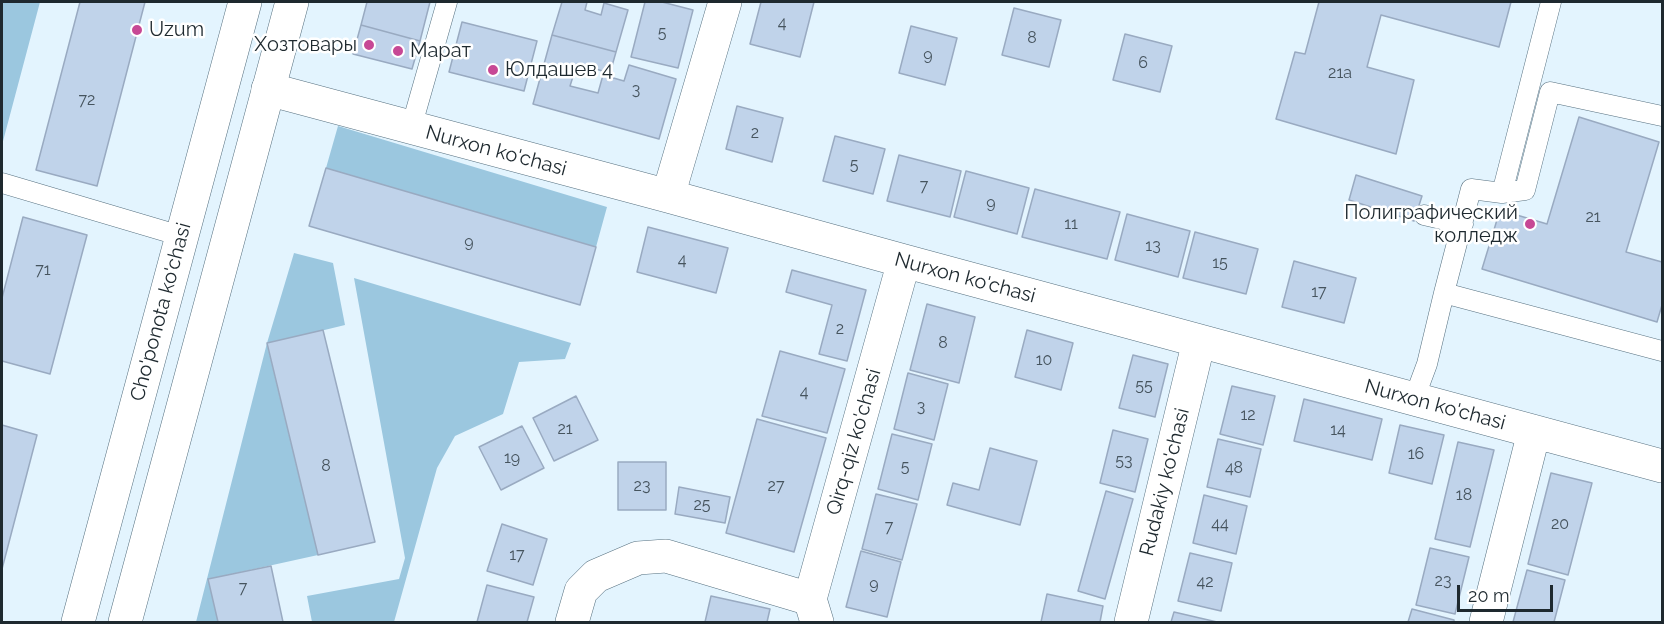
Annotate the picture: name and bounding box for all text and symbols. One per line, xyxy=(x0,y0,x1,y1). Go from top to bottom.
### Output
house number: 4 xyxy=(778,13,786,33)
place label: Uzum xyxy=(149,18,204,42)
marker: Uzum xyxy=(130,23,144,37)
house number: 5 xyxy=(658,23,666,43)
house number: 8 xyxy=(1027,28,1037,48)
place label: Хозтовары xyxy=(254,33,357,57)
marker: Хозтовары xyxy=(362,38,376,52)
place label: Марат xyxy=(410,39,471,63)
marker: Марат xyxy=(391,44,405,58)
house number: 9 xyxy=(923,45,933,65)
house number: 6 xyxy=(1138,53,1148,73)
place label: Юлдашев 4 xyxy=(505,58,613,82)
marker: Юлдашев 4 xyxy=(486,63,500,77)
house number: 21a xyxy=(1328,63,1352,83)
house number: 3 xyxy=(632,80,640,100)
house number: 72 xyxy=(79,90,95,110)
street label: Nurxon ko'chasi xyxy=(423,121,569,181)
house number: 2 xyxy=(751,123,759,143)
house number: 5 xyxy=(850,155,858,175)
house number: 7 xyxy=(920,176,928,196)
house number: 9 xyxy=(986,193,996,213)
place label: Полиграфический колледж xyxy=(1344,201,1518,248)
house number: 21 xyxy=(1585,207,1601,227)
house number: 11 xyxy=(1064,214,1078,234)
marker: Полиграфический колледж xyxy=(1523,217,1537,231)
street label: Cho'ponota ko'chasi xyxy=(126,220,196,404)
house number: 9 xyxy=(464,232,474,252)
house number: 13 xyxy=(1145,236,1161,256)
street label: Nurxon ko'chasi xyxy=(892,248,1038,308)
house number: 4 xyxy=(678,250,686,270)
house number: 15 xyxy=(1212,253,1228,273)
house number: 71 xyxy=(35,260,51,280)
house number: 17 xyxy=(1311,282,1327,302)
house number: 2 xyxy=(836,319,844,339)
house number: 8 xyxy=(938,333,948,353)
house number: 10 xyxy=(1036,350,1052,370)
street label: Qirq-qiz ko'chasi xyxy=(822,366,886,518)
street label: Nurxon ko'chasi xyxy=(1362,375,1508,435)
house number: 55 xyxy=(1135,376,1153,396)
house number: 4 xyxy=(800,382,808,402)
house number: 3 xyxy=(917,397,925,417)
house number: 12 xyxy=(1240,405,1256,425)
street label: Rudakiy ko'chasi xyxy=(1135,406,1195,558)
house number: 21 xyxy=(557,419,573,439)
house number: 14 xyxy=(1330,420,1346,440)
house number: 16 xyxy=(1408,444,1424,464)
house number: 19 xyxy=(504,448,520,468)
house number: 53 xyxy=(1115,451,1133,471)
house number: 8 xyxy=(321,456,331,476)
house number: 5 xyxy=(901,457,909,477)
house number: 48 xyxy=(1225,458,1243,478)
house number: 23 xyxy=(634,476,650,496)
house number: 27 xyxy=(768,476,784,496)
house number: 18 xyxy=(1456,485,1472,505)
house number: 25 xyxy=(693,495,711,515)
house number: 44 xyxy=(1211,514,1229,534)
house number: 20 xyxy=(1551,514,1569,534)
house number: 7 xyxy=(885,517,893,537)
house number: 17 xyxy=(509,545,525,565)
house number: 23 xyxy=(1435,571,1451,591)
house number: 42 xyxy=(1196,572,1214,592)
scale bar xyxy=(1460,573,1556,611)
house number: 9 xyxy=(869,574,879,594)
house number: 7 xyxy=(239,578,247,598)
text: 20 m xyxy=(1468,585,1510,606)

